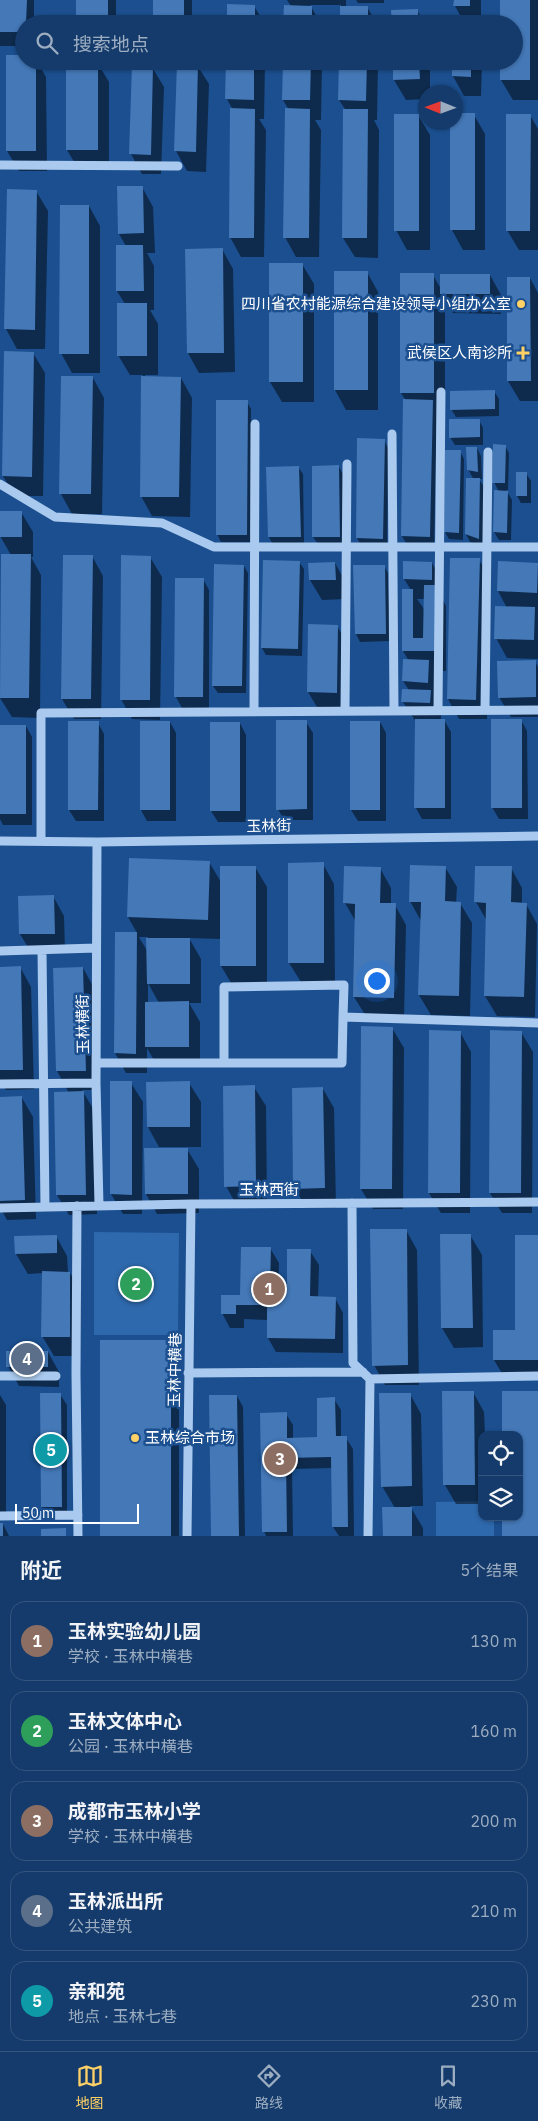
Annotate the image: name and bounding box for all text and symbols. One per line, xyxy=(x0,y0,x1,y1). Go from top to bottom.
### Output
search box xyxy=(15,15,523,70)
icon: search xyxy=(33,29,61,57)
text: 搜索地点 xyxy=(73,32,149,56)
north arrow xyxy=(418,85,463,130)
place label: 四川省农村能源综合建设领导小组办公室 xyxy=(241,294,511,313)
marker: 四川省农村能源综合建设领导小组办公室 xyxy=(515,298,527,310)
place label: 武侯区人南诊所 xyxy=(407,343,512,362)
marker: 武侯区人南诊所 xyxy=(516,346,530,360)
street label: 玉林街 xyxy=(246,816,292,835)
your location xyxy=(364,968,390,994)
street label: 玉林横街 xyxy=(72,994,93,1054)
street label: 玉林西街 xyxy=(239,1180,299,1199)
pin: 2 xyxy=(120,1265,152,1303)
pin: 1 xyxy=(253,1270,285,1308)
street label: 玉林中横巷 xyxy=(164,1332,185,1408)
pin: 4 xyxy=(11,1340,43,1378)
place label: 玉林综合市场 xyxy=(145,1428,235,1447)
pin: 5 xyxy=(35,1431,67,1469)
map controls xyxy=(478,1431,523,1521)
button: locate xyxy=(478,1431,523,1476)
marker: 玉林综合市场 xyxy=(129,1432,141,1444)
pin: 3 xyxy=(264,1440,296,1478)
button: layers xyxy=(478,1476,523,1521)
scale bar xyxy=(15,1501,139,1524)
text: 50 m xyxy=(22,1504,54,1522)
text: 附近 xyxy=(20,1556,62,1584)
text: 5个结果 xyxy=(460,1560,518,1580)
text: 玉林实验幼儿园 xyxy=(68,1619,201,1643)
text: 1 xyxy=(32,1631,42,1651)
text: 130 m xyxy=(470,1631,517,1651)
text: 学校 · 玉林中横巷 xyxy=(68,1646,193,1666)
text: 玉林文体中心 xyxy=(68,1709,182,1733)
text: 2 xyxy=(32,1721,42,1741)
text: 160 m xyxy=(470,1721,517,1741)
text: 公园 · 玉林中横巷 xyxy=(68,1736,193,1756)
text: 成都市玉林小学 xyxy=(68,1799,201,1823)
text: 3 xyxy=(32,1811,42,1831)
text: 200 m xyxy=(470,1811,517,1831)
text: 学校 · 玉林中横巷 xyxy=(68,1826,193,1846)
text: 玉林派出所 xyxy=(68,1889,163,1913)
text: 4 xyxy=(32,1901,42,1921)
text: 210 m xyxy=(470,1901,517,1921)
text: 公共建筑 xyxy=(68,1916,132,1936)
text: 亲和苑 xyxy=(68,1979,125,2003)
text: 5 xyxy=(32,1991,42,2011)
text: 230 m xyxy=(470,1991,517,2011)
text: 地点 · 玉林七巷 xyxy=(68,2006,177,2026)
tab: 地图 xyxy=(76,2062,104,2112)
tab: 路线 xyxy=(255,2062,283,2112)
tab: 收藏 xyxy=(434,2062,462,2112)

